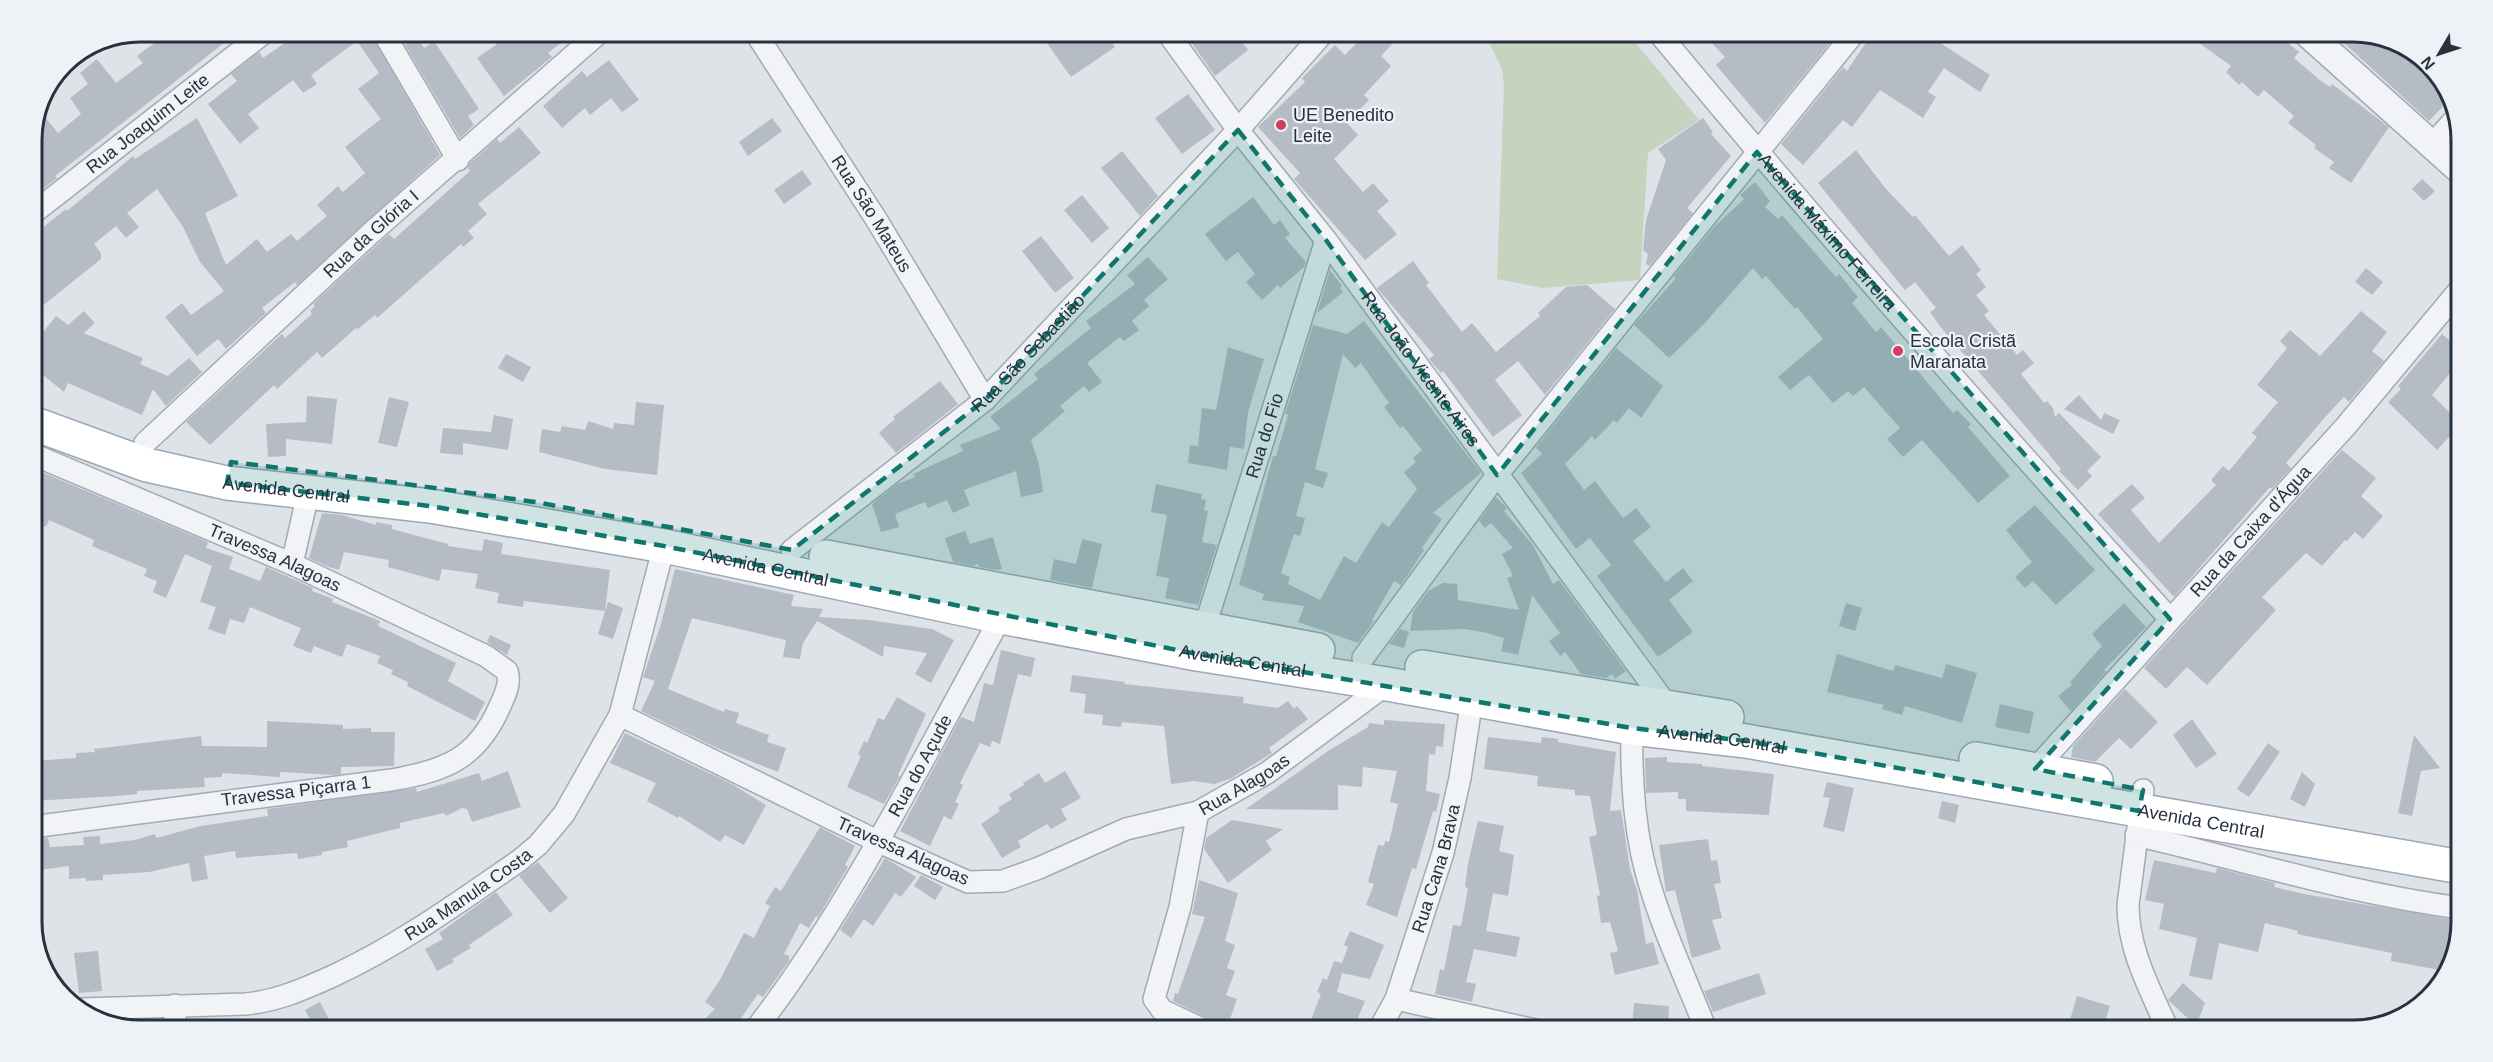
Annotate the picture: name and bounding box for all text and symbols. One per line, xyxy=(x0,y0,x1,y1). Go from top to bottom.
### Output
north arrow xyxy=(2409,24,2469,84)
text: N xyxy=(2417,53,2438,73)
street label: Rua Joaquim Leite xyxy=(83,69,213,178)
place label: UE Benedito Leite xyxy=(1293,105,1394,146)
marker: UE Benedito Leite xyxy=(1274,118,1288,132)
street label: Avenida Máximo Ferreira xyxy=(1754,149,1901,315)
street label: Rua São Mateus xyxy=(828,152,916,276)
street label: Rua da Glória I xyxy=(319,186,423,282)
street label: Rua João Vicente Aires xyxy=(1357,288,1484,450)
street label: Rua São Sebastião xyxy=(968,290,1089,417)
place label: Escola Cristã Maranata xyxy=(1910,331,2017,372)
marker: Escola Cristã Maranata xyxy=(1891,344,1905,358)
street label: Rua do Fio xyxy=(1242,391,1287,481)
street label: Rua da Caixa d'Água xyxy=(2186,461,2316,601)
street label: Avenida Central xyxy=(222,473,351,507)
street label: Travessa Alagoas xyxy=(206,520,344,596)
street label: Avenida Central xyxy=(701,544,830,590)
street label: Avenida Central xyxy=(1178,641,1307,681)
street label: Rua do Açude xyxy=(884,711,956,820)
street label: Avenida Central xyxy=(1658,721,1787,758)
street label: Rua Alagoas xyxy=(1195,750,1293,819)
street label: Travessa Piçarra 1 xyxy=(220,772,372,810)
street label: Avenida Central xyxy=(2136,800,2266,842)
street label: Rua Cana Brava xyxy=(1408,801,1464,935)
street label: Travessa Alagoas xyxy=(834,813,972,889)
street label: Rua Manula Costa xyxy=(401,844,537,945)

